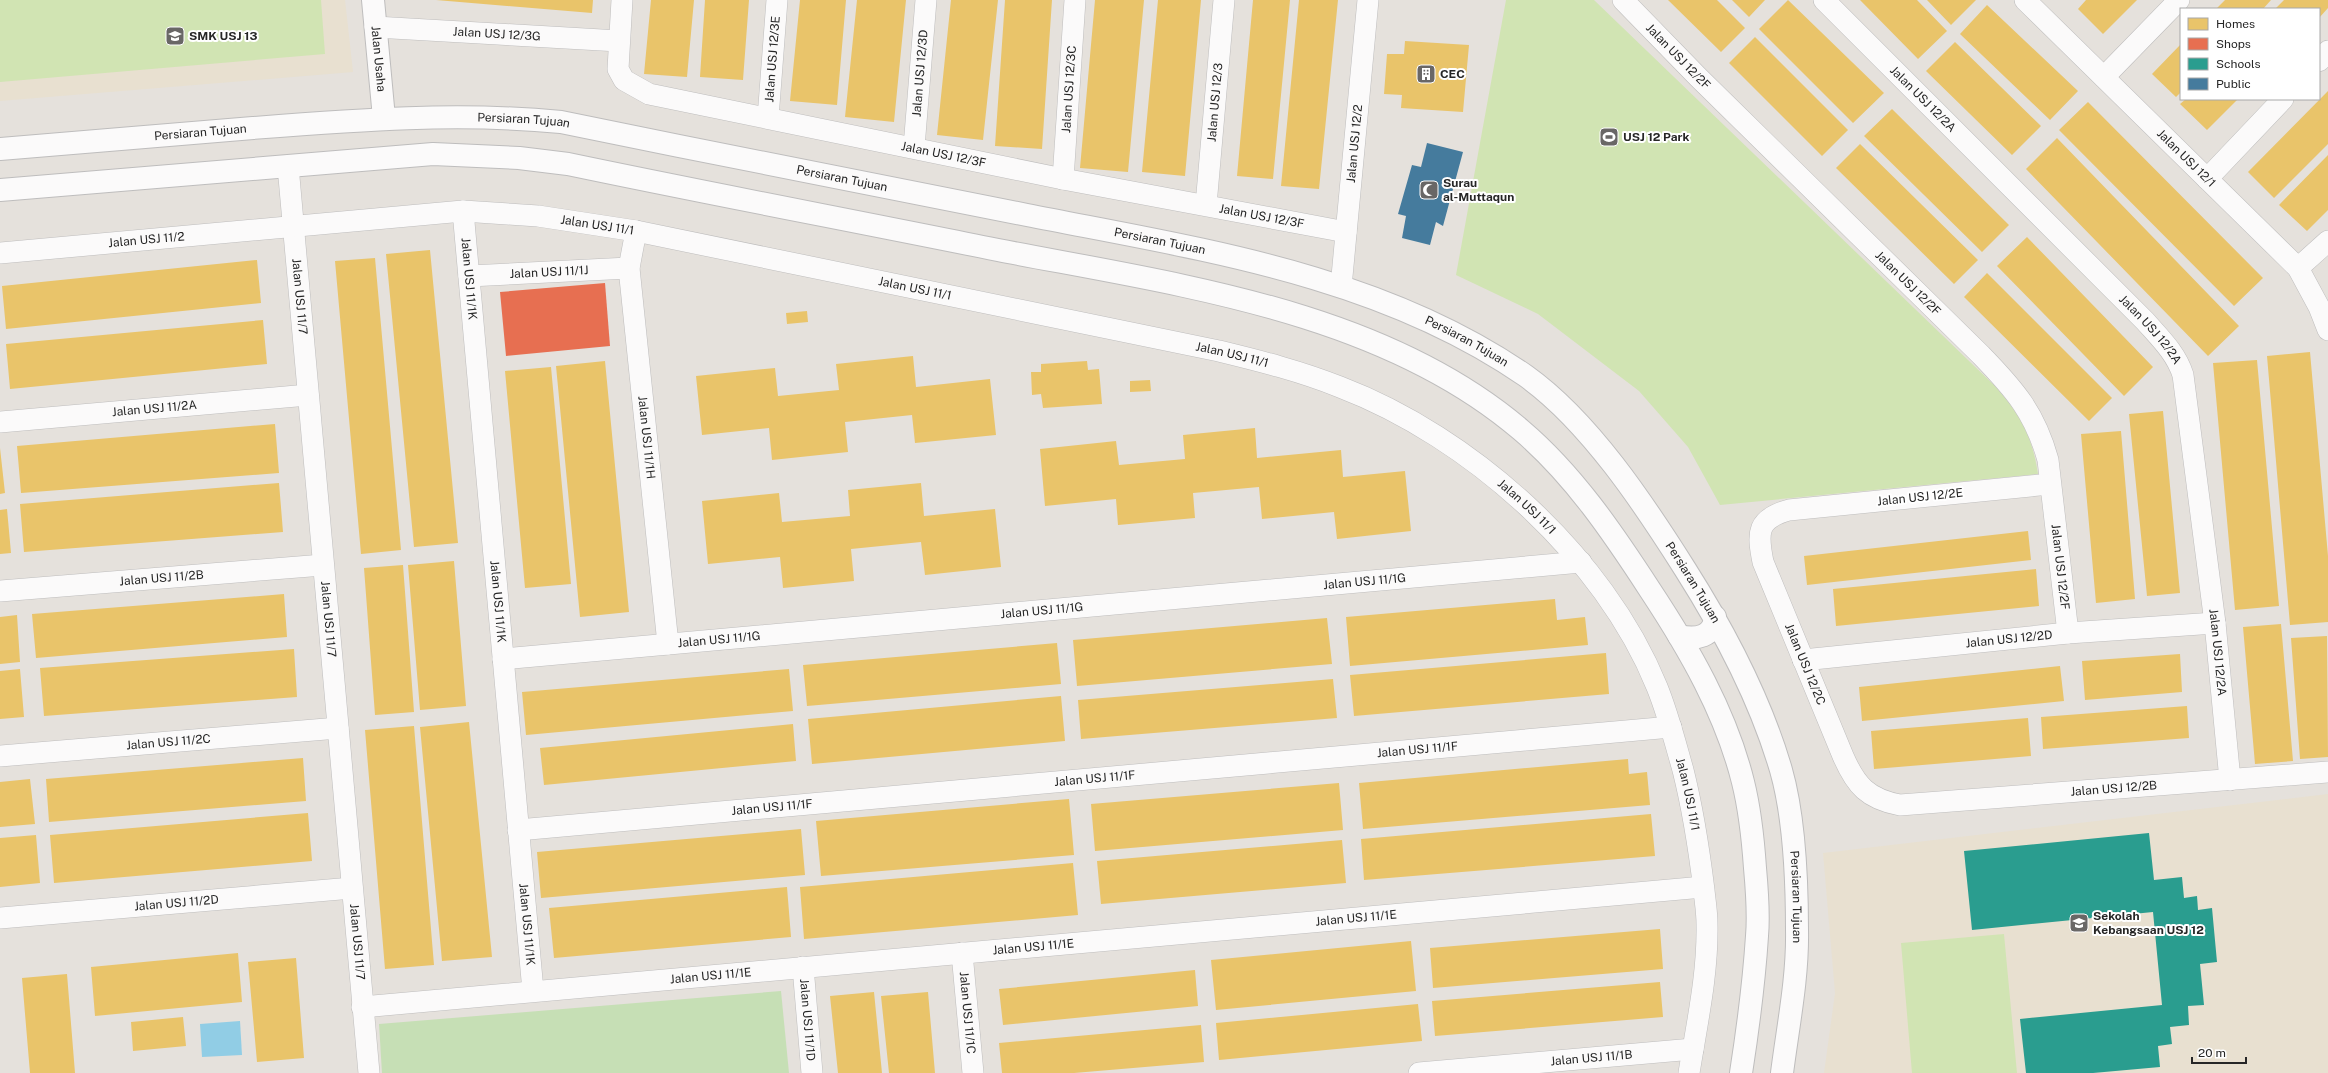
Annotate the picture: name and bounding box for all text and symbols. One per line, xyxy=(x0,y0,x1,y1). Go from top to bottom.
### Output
legend xyxy=(2180,8,2320,100)
street label: Jalan USJ 12/3E xyxy=(762,15,783,103)
text: Homes xyxy=(2216,17,2255,31)
street label: Jalan USJ 12/2F xyxy=(1643,21,1713,92)
street label: Jalan USJ 12/3G xyxy=(452,24,541,43)
school or university icon: SMK USJ 13 xyxy=(164,25,186,47)
street label: Jalan Usaha xyxy=(368,25,389,92)
place label: SMK USJ 13 xyxy=(189,29,257,43)
street label: Jalan USJ 12/3D xyxy=(909,29,931,117)
text: Shops xyxy=(2216,37,2251,51)
street label: Jalan USJ 12/3C xyxy=(1059,45,1079,133)
text: Schools xyxy=(2216,57,2261,71)
street label: Jalan USJ 12/3 xyxy=(1205,62,1225,142)
building icon: CEC xyxy=(1415,63,1437,85)
street label: Jalan USJ 12/2A xyxy=(1887,63,1959,135)
place label: CEC xyxy=(1440,67,1465,81)
text: Public xyxy=(2216,77,2251,91)
street label: Jalan USJ 12/2 xyxy=(1344,104,1365,184)
street label: Persiaran Tujuan xyxy=(477,110,571,131)
street label: Persiaran Tujuan xyxy=(154,122,247,143)
sports icon: USJ 12 Park xyxy=(1598,126,1620,148)
street label: Jalan USJ 12/1 xyxy=(2154,126,2219,190)
place label: USJ 12 Park xyxy=(1623,130,1690,144)
street label: Jalan USJ 12/3F xyxy=(900,139,987,170)
street label: Persiaran Tujuan xyxy=(795,163,889,194)
place label: Surau al-Muttaqun xyxy=(1443,176,1514,204)
mosque icon: Surau al-Muttaqun xyxy=(1418,179,1440,201)
street label: Jalan USJ 12/3F xyxy=(1218,201,1305,231)
street label: Jalan USJ 11/1 xyxy=(559,213,635,238)
street label: Persiaran Tujuan xyxy=(1113,225,1207,257)
street label: Jalan USJ 11/2 xyxy=(108,229,185,250)
street label: Jalan USJ 11/1K xyxy=(458,237,480,320)
street label: Jalan USJ 12/2F xyxy=(1873,248,1944,319)
street label: Jalan USJ 11/7 xyxy=(289,258,310,335)
street label: Jalan USJ 11/1J xyxy=(509,263,589,281)
street label: Jalan USJ 11/1 xyxy=(877,274,953,303)
street label: Jalan USJ 12/2A xyxy=(2116,292,2184,367)
street label: Persiaran Tujuan xyxy=(1423,313,1511,369)
street label: Jalan USJ 11/1 xyxy=(1194,339,1270,370)
street label: Jalan USJ 11/1H xyxy=(635,395,658,480)
street label: Jalan USJ 11/2A xyxy=(111,398,198,419)
street label: Jalan USJ 11/1 xyxy=(1495,476,1559,537)
street label: Jalan USJ 12/2E xyxy=(1876,486,1964,508)
street label: Jalan USJ 12/2F xyxy=(2048,523,2072,610)
street label: Persiaran Tujuan xyxy=(1663,539,1723,626)
street label: Jalan USJ 11/1K xyxy=(487,560,509,643)
street label: Jalan USJ 11/2B xyxy=(119,568,204,588)
street label: Jalan USJ 11/1G xyxy=(1322,571,1407,592)
street label: Jalan USJ 11/7 xyxy=(318,580,339,658)
street label: Jalan USJ 11/1G xyxy=(1000,600,1084,621)
street label: Jalan USJ 12/2A xyxy=(2206,608,2229,697)
street label: Jalan USJ 12/2C xyxy=(1782,621,1828,707)
street label: Jalan USJ 12/2D xyxy=(1965,628,2053,650)
street label: Jalan USJ 11/1G xyxy=(677,629,761,650)
street label: Jalan USJ 11/2C xyxy=(126,732,211,753)
street label: Jalan USJ 11/1F xyxy=(1376,739,1459,760)
street label: Jalan USJ 11/1 xyxy=(1673,756,1702,832)
street label: Jalan USJ 11/1F xyxy=(1054,768,1136,789)
street label: Jalan USJ 12/2B xyxy=(2070,778,2158,799)
street label: Jalan USJ 11/1F xyxy=(731,797,813,818)
street label: Persiaran Tujuan xyxy=(1787,850,1804,943)
street label: Jalan USJ 11/1K xyxy=(516,882,538,966)
street label: Jalan USJ 11/2D xyxy=(133,892,219,914)
street label: Jalan USJ 11/7 xyxy=(347,903,368,981)
street label: Jalan USJ 11/1E xyxy=(1315,907,1397,929)
place label: Sekolah Kebangsaan USJ 12 xyxy=(2093,909,2204,937)
school or university icon: Sekolah Kebangsaan USJ 12 xyxy=(2068,912,2090,934)
street label: Jalan USJ 11/1E xyxy=(992,936,1075,958)
street label: Jalan USJ 11/1E xyxy=(669,965,752,986)
street label: Jalan USJ 11/1C xyxy=(957,971,978,1055)
street label: Jalan USJ 11/1D xyxy=(797,978,818,1062)
scale bar xyxy=(2192,1039,2246,1065)
text: 20 m xyxy=(2198,1046,2226,1060)
street label: Jalan USJ 11/1B xyxy=(1550,1047,1633,1068)

